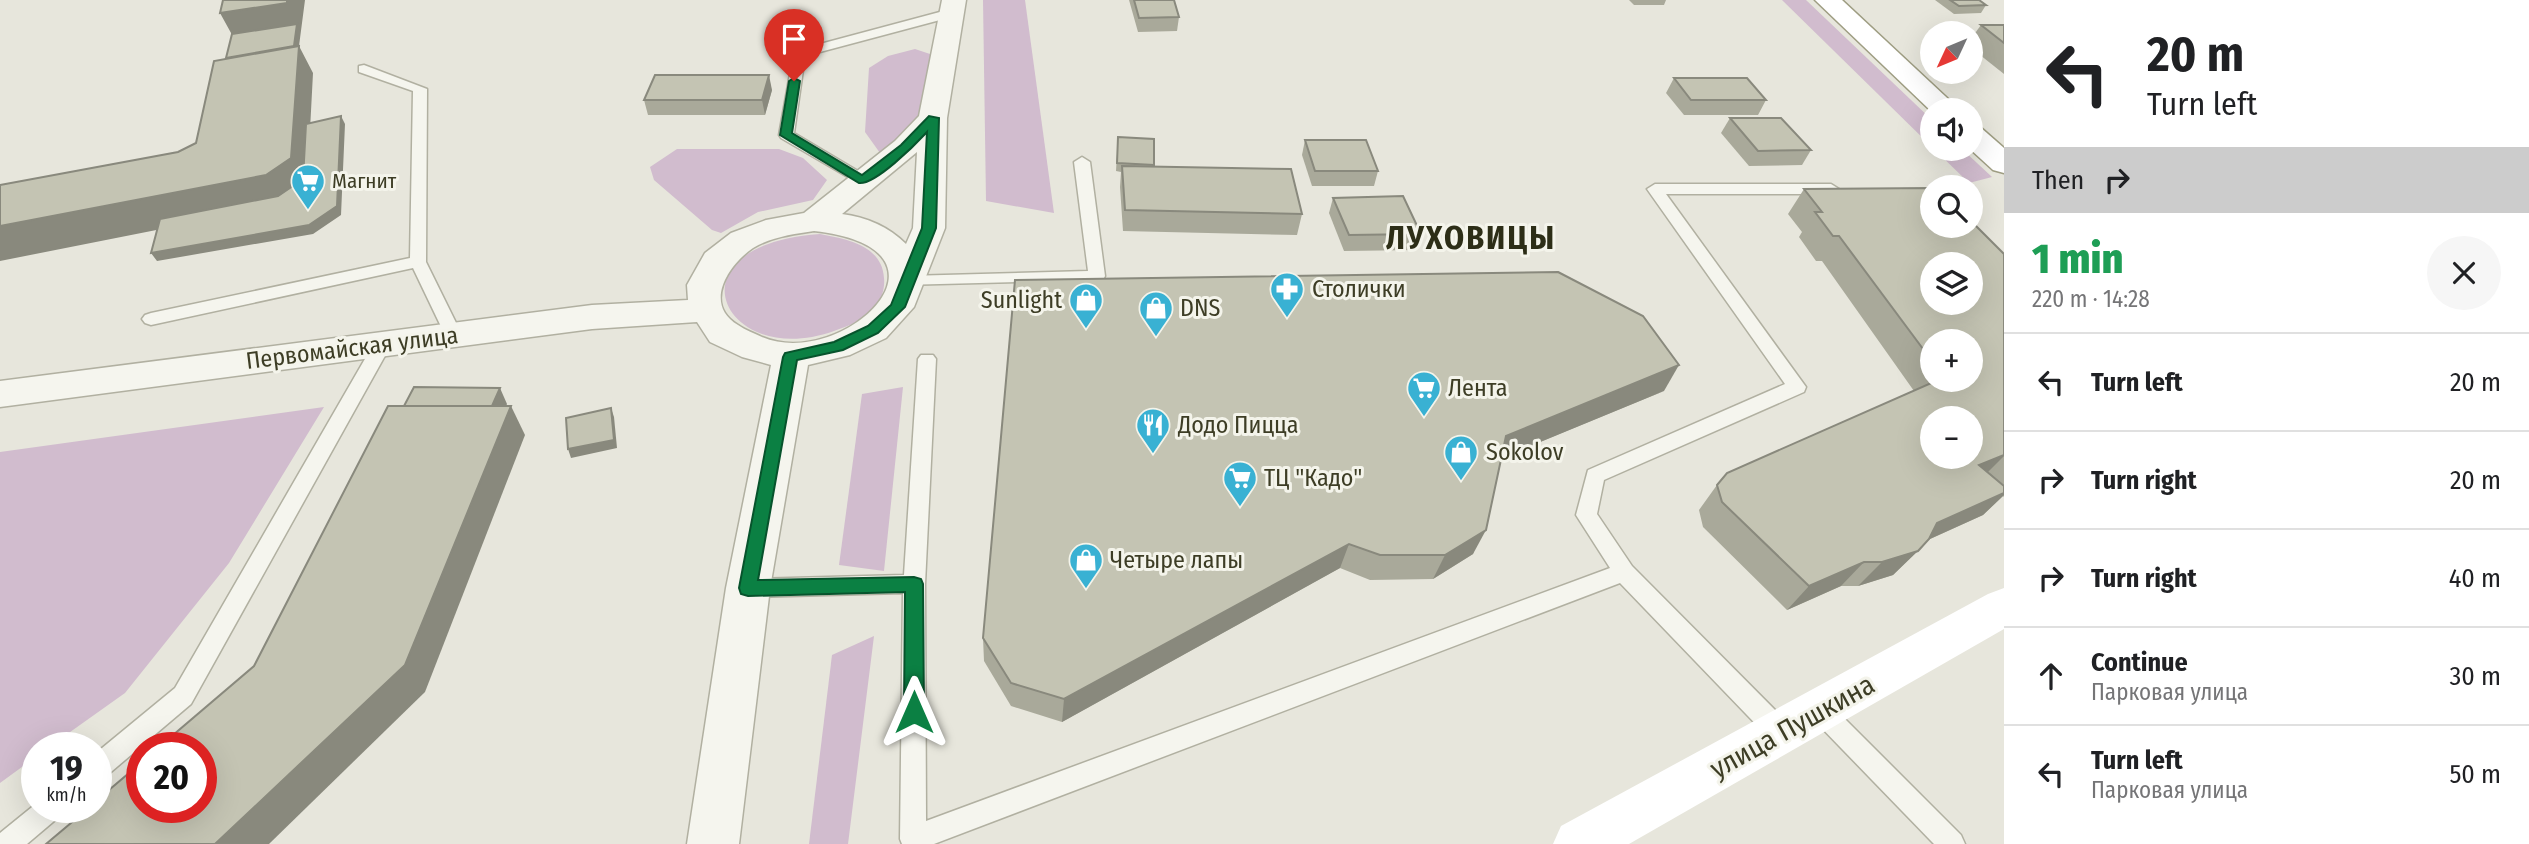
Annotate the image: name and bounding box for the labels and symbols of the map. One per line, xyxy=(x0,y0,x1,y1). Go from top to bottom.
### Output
pin xyxy=(764,9,824,81)
north arrow xyxy=(1920,21,1983,84)
supermarket icon: Магнит xyxy=(289,162,327,211)
place label: Магнит xyxy=(332,168,397,194)
district label: ЛУХОВИЦЫ xyxy=(1386,219,1556,257)
pharmacy icon: Столички xyxy=(1268,270,1306,319)
place label: Столички xyxy=(1312,275,1406,303)
shop icon: Sunlight xyxy=(1067,281,1105,330)
place label: Sunlight xyxy=(981,286,1062,314)
shop icon: DNS xyxy=(1137,289,1175,338)
place label: DNS xyxy=(1180,294,1220,322)
street label: Первомайская улица xyxy=(244,321,460,375)
supermarket icon: Лента xyxy=(1405,369,1443,418)
place label: Лента xyxy=(1448,374,1507,402)
restaurant icon: Додо Пицца xyxy=(1134,406,1172,455)
place label: Додо Пицца xyxy=(1177,411,1299,439)
shop icon: Sokolov xyxy=(1442,433,1480,482)
place label: Sokolov xyxy=(1486,438,1564,466)
supermarket icon: ТЦ "Кадо" xyxy=(1221,459,1259,508)
place label: ТЦ "Кадо" xyxy=(1264,464,1362,492)
shop icon: Четыре лапы xyxy=(1067,541,1105,590)
place label: Четыре лапы xyxy=(1110,546,1243,574)
street label: улица Пушкина xyxy=(1704,668,1880,785)
position arrow xyxy=(877,675,951,749)
speed limit sign: 20 xyxy=(126,732,217,823)

